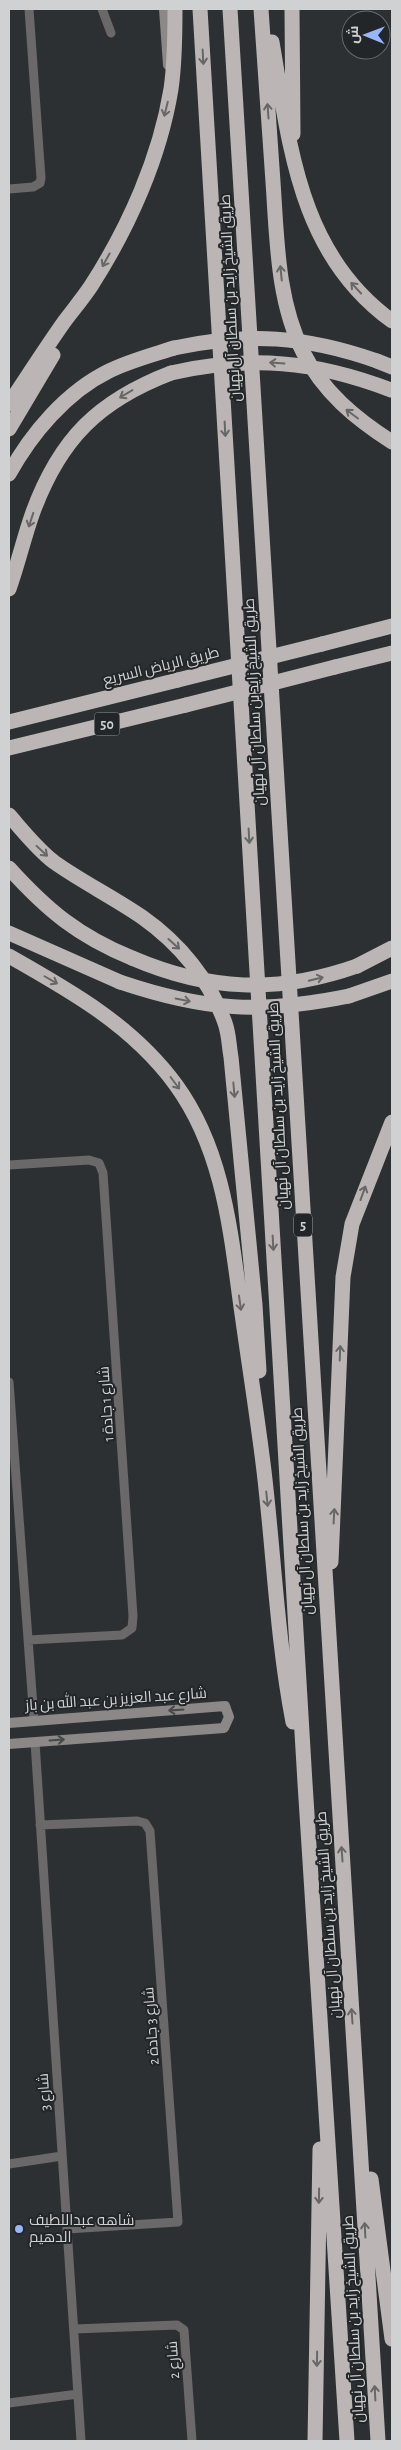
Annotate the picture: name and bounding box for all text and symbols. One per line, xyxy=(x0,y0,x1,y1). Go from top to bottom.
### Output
north arrow xyxy=(341,10,391,60)
text: ش xyxy=(345,26,362,44)
one-way arrow xyxy=(198,49,207,65)
one-way arrow xyxy=(161,101,170,117)
one-way arrow xyxy=(264,104,273,120)
street label: طريق الشيخ زايد بن سلطان آل نهيان xyxy=(217,194,246,402)
one-way arrow xyxy=(101,252,111,267)
one-way arrow xyxy=(276,266,286,282)
one-way arrow xyxy=(350,282,362,295)
one-way arrow xyxy=(269,358,285,367)
one-way arrow xyxy=(120,389,134,399)
one-way arrow xyxy=(346,409,359,420)
one-way arrow xyxy=(220,421,229,437)
one-way arrow xyxy=(26,512,35,527)
street label: طريق الشيخ زايد بن سلطان آل نهيان xyxy=(241,598,270,806)
street label: طريق الرياض السريع xyxy=(101,645,222,691)
road number: 50 xyxy=(94,712,120,736)
one-way arrow xyxy=(244,828,253,844)
one-way arrow xyxy=(36,845,48,857)
one-way arrow xyxy=(168,939,181,950)
one-way arrow xyxy=(307,974,323,983)
one-way arrow xyxy=(43,976,58,985)
one-way arrow xyxy=(175,996,191,1006)
street label: طريق الشيخ زايد بن سلطان آل نهيان xyxy=(265,1002,294,1210)
one-way arrow xyxy=(169,1076,180,1089)
one-way arrow xyxy=(229,1082,239,1098)
one-way arrow xyxy=(359,1186,368,1202)
road number: 5 xyxy=(294,1214,312,1236)
one-way arrow xyxy=(268,1235,277,1251)
one-way arrow xyxy=(235,1295,245,1311)
one-way arrow xyxy=(335,1345,344,1361)
street label: شارع 1 جادة 1 xyxy=(95,1366,120,1442)
street label: طريق الشيخ زايد بن سلطان آل نهيان xyxy=(289,1407,318,1615)
one-way arrow xyxy=(262,1491,272,1507)
one-way arrow xyxy=(329,1508,338,1524)
street label: شارع عبد العزيز بن عبد الله بن باز xyxy=(23,1683,208,1716)
one-way arrow xyxy=(168,1705,184,1714)
one-way arrow xyxy=(49,1736,65,1745)
street label: طريق الشيخ زايد بن سلطان آل نهيان xyxy=(313,1811,346,2019)
one-way arrow xyxy=(337,1846,346,1862)
street label: شارع 3 جادة 2 xyxy=(140,1986,165,2066)
one-way arrow xyxy=(348,2008,357,2024)
street label: شارع 3 xyxy=(35,2072,56,2111)
one-way arrow xyxy=(314,2188,324,2204)
place label: شاهه عبداللطيف الدهيم xyxy=(29,2212,134,2247)
street label: طريق الشيخ زايد بن سلطان آل نهيان xyxy=(340,2215,369,2423)
marker: شاهه عبداللطيف الدهيم xyxy=(13,2223,25,2235)
one-way arrow xyxy=(361,2223,370,2239)
street label: شارع 2 xyxy=(164,2340,185,2380)
one-way arrow xyxy=(313,2351,322,2367)
one-way arrow xyxy=(370,2385,379,2401)

